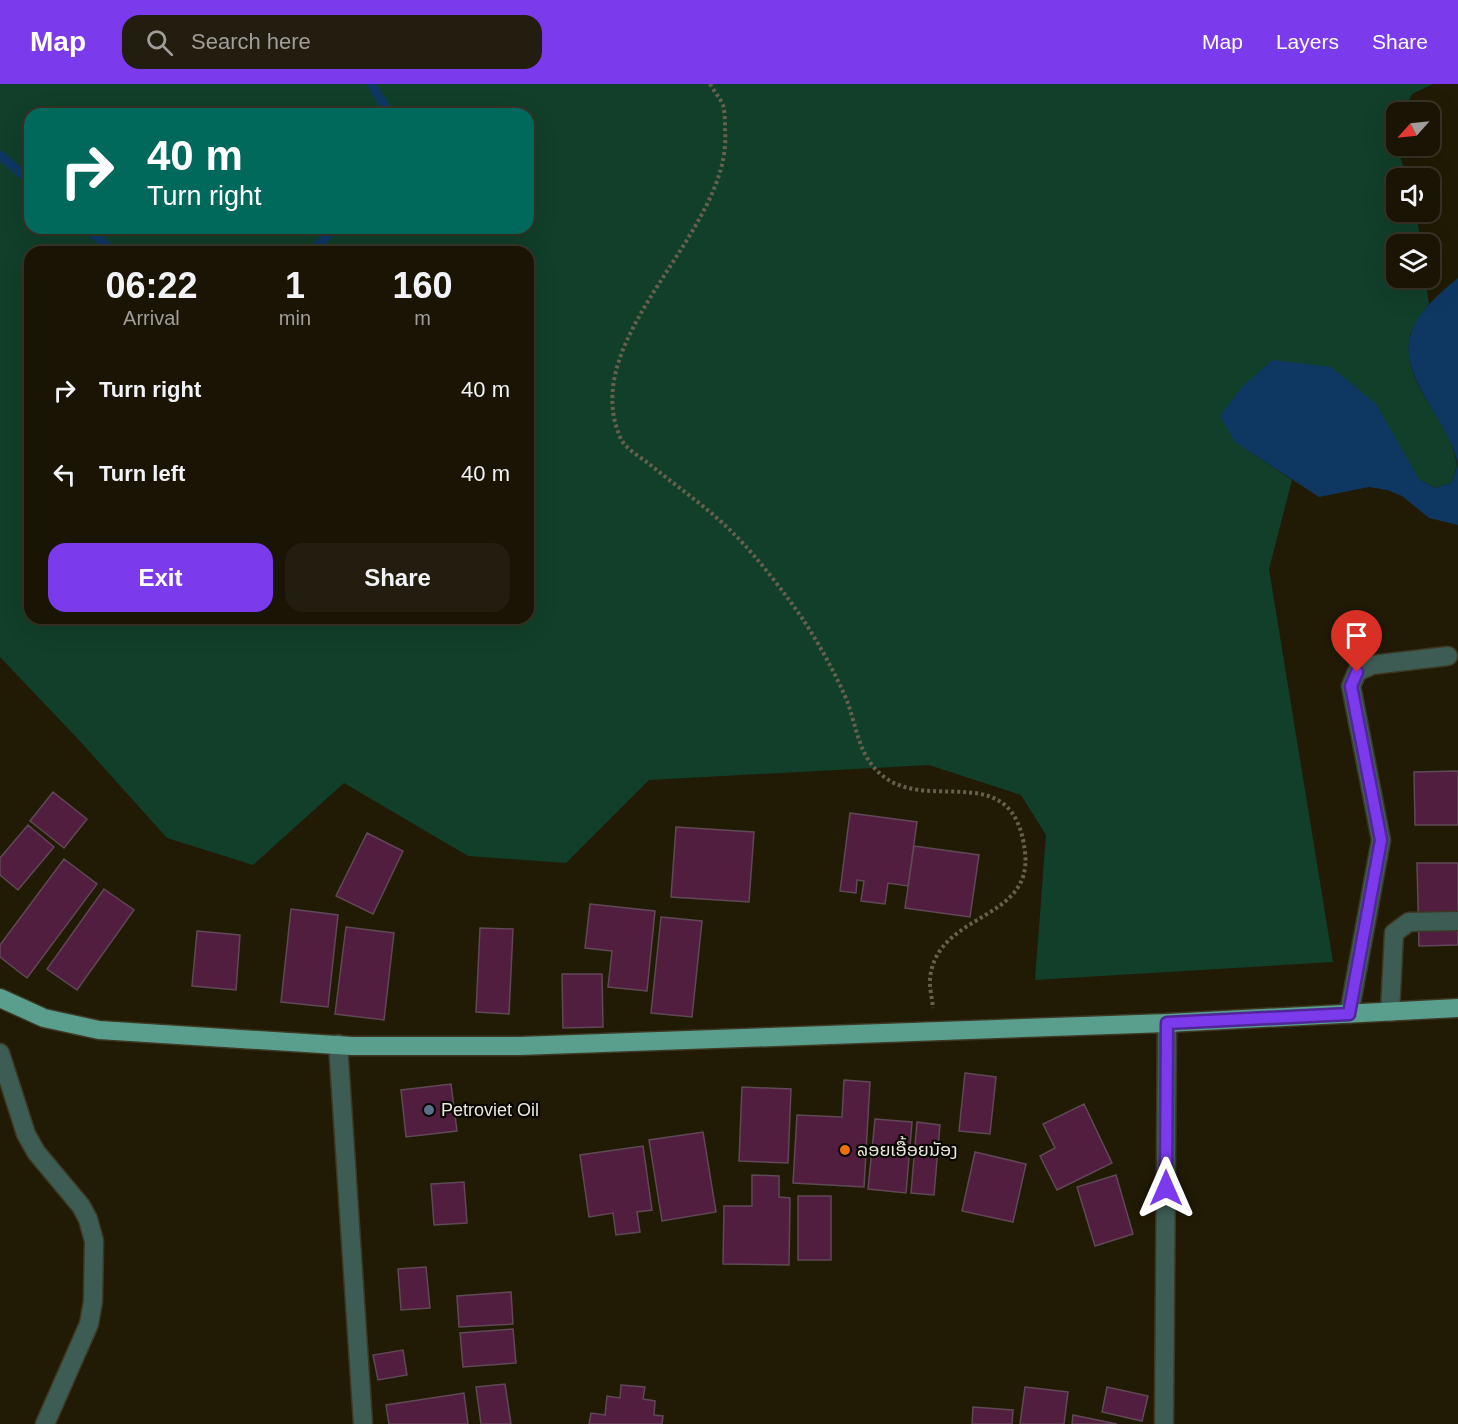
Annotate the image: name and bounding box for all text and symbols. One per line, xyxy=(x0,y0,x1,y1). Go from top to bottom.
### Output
search box xyxy=(122,15,542,69)
text: Map xyxy=(30,26,86,57)
icon: search xyxy=(143,26,176,59)
text: Search here xyxy=(191,29,311,54)
text: Map xyxy=(1202,30,1243,53)
text: Layers xyxy=(1276,30,1339,53)
text: Share xyxy=(1372,30,1428,53)
north arrow xyxy=(1386,102,1440,156)
map controls xyxy=(1386,102,1440,288)
icon: right xyxy=(48,132,126,210)
text: 40 m xyxy=(147,132,243,179)
button: sound xyxy=(1386,168,1440,222)
text: Turn right xyxy=(147,181,262,211)
button: layers xyxy=(1386,234,1440,288)
text: 06:22 xyxy=(105,265,197,306)
text: 1 xyxy=(285,265,305,306)
text: 160 xyxy=(392,265,453,306)
text: Arrival xyxy=(123,307,180,329)
text: min xyxy=(279,307,311,329)
text: m xyxy=(414,307,431,329)
icon: right xyxy=(48,374,81,407)
text: Turn right xyxy=(99,377,201,402)
text: 40 m xyxy=(461,377,510,402)
icon: left xyxy=(48,458,81,491)
text: Turn left xyxy=(99,461,185,486)
text: 40 m xyxy=(461,461,510,486)
button: Exit xyxy=(48,543,273,612)
button: Share xyxy=(285,543,510,612)
pin xyxy=(1331,610,1382,672)
icon: arrive xyxy=(1340,619,1373,652)
place label: Petroviet Oil xyxy=(441,1100,539,1120)
marker: Petroviet Oil xyxy=(422,1103,436,1117)
place label: ລອຍເອື້ອຍນັອງ xyxy=(857,1136,958,1160)
marker: ລອຍເອື້ອຍນັອງ xyxy=(838,1143,852,1157)
position arrow xyxy=(1134,1156,1198,1220)

